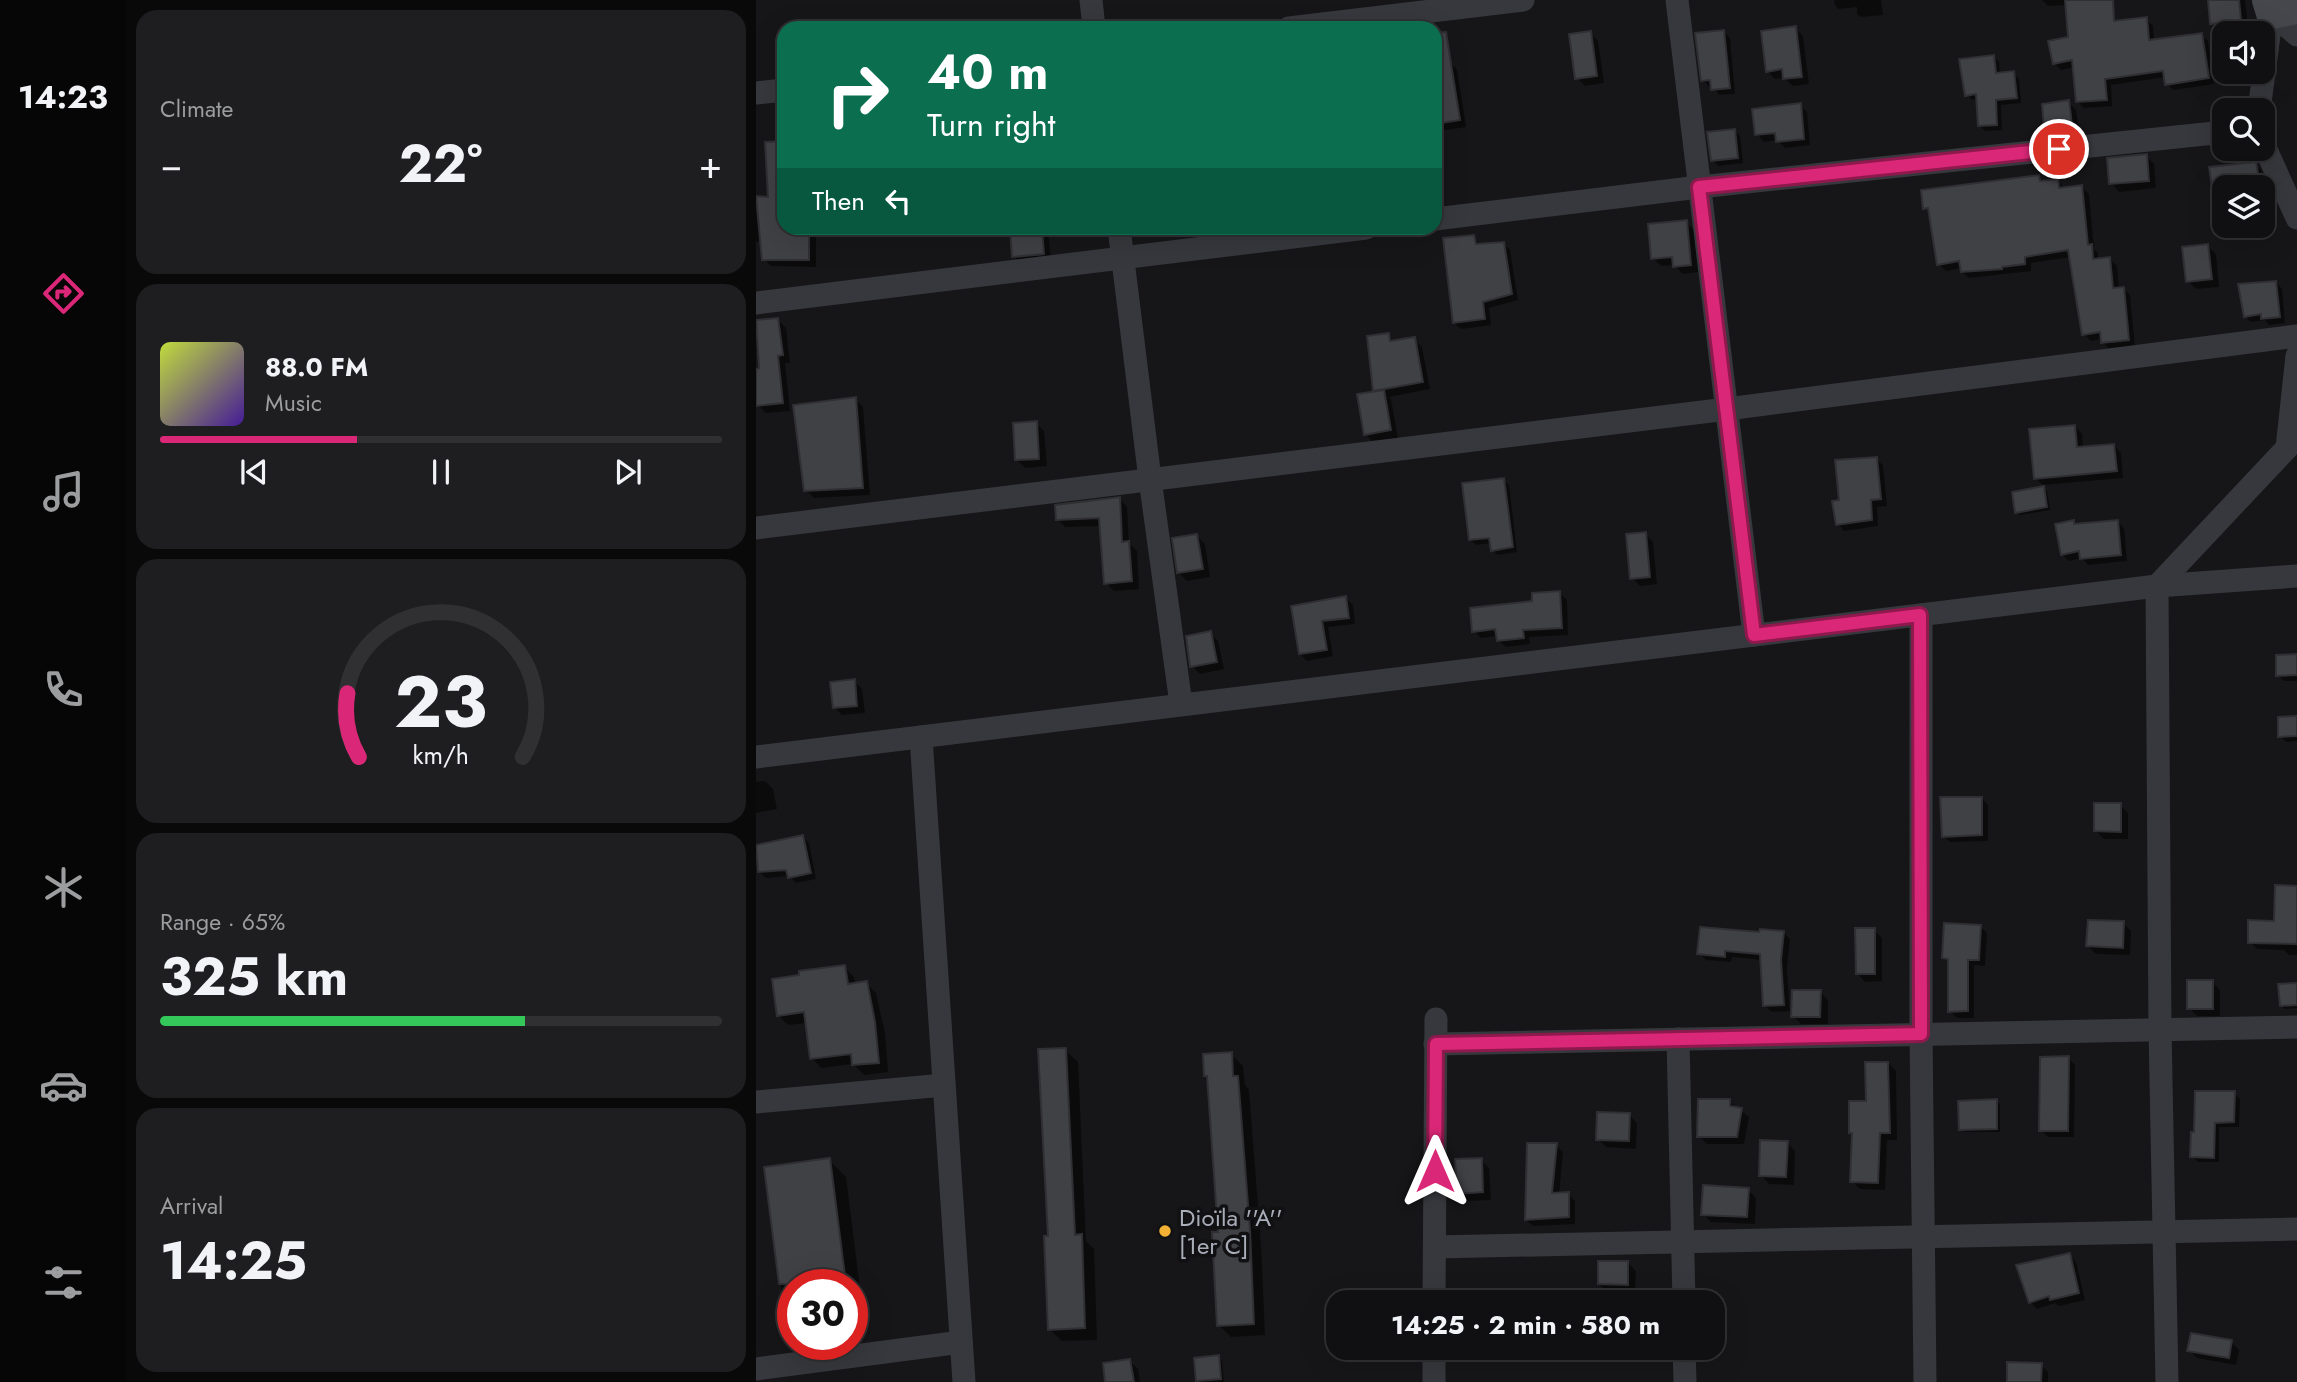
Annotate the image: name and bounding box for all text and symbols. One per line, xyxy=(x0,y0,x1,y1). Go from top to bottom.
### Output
map controls xyxy=(2212,21,2275,238)
button: sound xyxy=(2212,21,2275,84)
text: 40 m xyxy=(927,37,1049,107)
icon: right xyxy=(812,49,903,140)
text: 14:23 xyxy=(18,74,108,120)
text: Climate xyxy=(160,92,233,126)
button: search xyxy=(2212,98,2275,161)
text: Turn right xyxy=(927,102,1056,148)
pin xyxy=(2029,119,2089,179)
text: 22° xyxy=(399,126,482,202)
icon: arrive xyxy=(2040,130,2078,168)
text: − xyxy=(160,137,182,192)
text: + xyxy=(699,137,722,192)
button: layers xyxy=(2212,175,2275,238)
text: Then xyxy=(812,182,865,220)
icon: left xyxy=(879,182,917,220)
icon: directions xyxy=(39,269,88,318)
text: 88.0 FM xyxy=(265,348,368,386)
text: Music xyxy=(265,386,322,420)
icon: previous xyxy=(235,453,273,491)
icon: pause xyxy=(422,453,460,491)
icon: next xyxy=(609,453,647,491)
icon: music xyxy=(39,467,88,516)
text: 23 xyxy=(395,649,487,754)
icon: phone xyxy=(39,665,88,714)
text: km/h xyxy=(413,737,469,773)
icon: climate xyxy=(39,863,88,912)
text: Range · 65% xyxy=(160,905,285,939)
text: 325 km xyxy=(160,939,348,1015)
icon: car xyxy=(39,1061,88,1110)
position arrow xyxy=(1398,1134,1472,1208)
text: Arrival xyxy=(160,1189,223,1223)
place label: Dioïla ''A'' [1er C] xyxy=(1179,1200,1283,1263)
text: 14:25 xyxy=(160,1223,307,1299)
marker: Dioïla ''A'' [1er C] xyxy=(1157,1223,1173,1239)
icon: filters xyxy=(39,1258,88,1307)
speed limit sign: 30 xyxy=(777,1269,868,1360)
text: 14:25 · 2 min · 580 m xyxy=(1391,1306,1660,1344)

